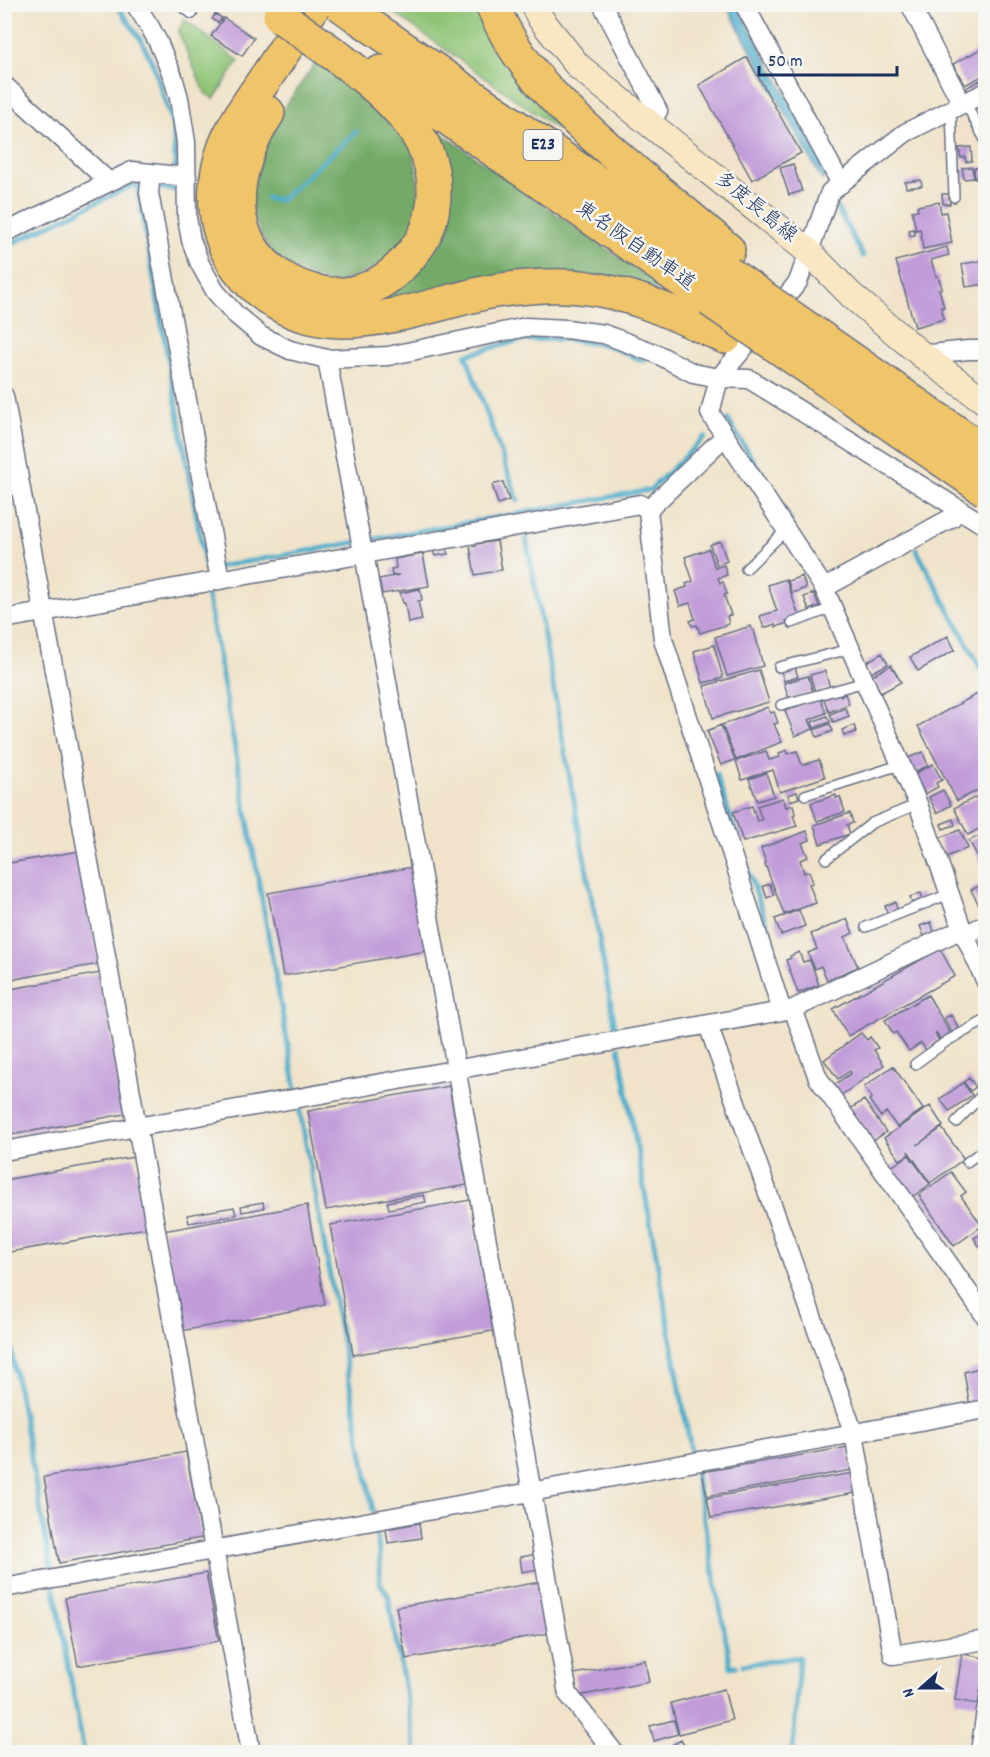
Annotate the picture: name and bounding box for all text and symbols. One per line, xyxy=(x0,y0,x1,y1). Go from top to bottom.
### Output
scale bar xyxy=(759,39,897,77)
text: 50 m xyxy=(768,50,803,75)
road number: E23 xyxy=(524,130,562,160)
street label: 多度長島線 xyxy=(707,166,803,250)
street label: 東名阪自動車道 xyxy=(570,195,700,299)
north arrow xyxy=(891,1658,951,1718)
text: N xyxy=(897,1685,921,1700)

